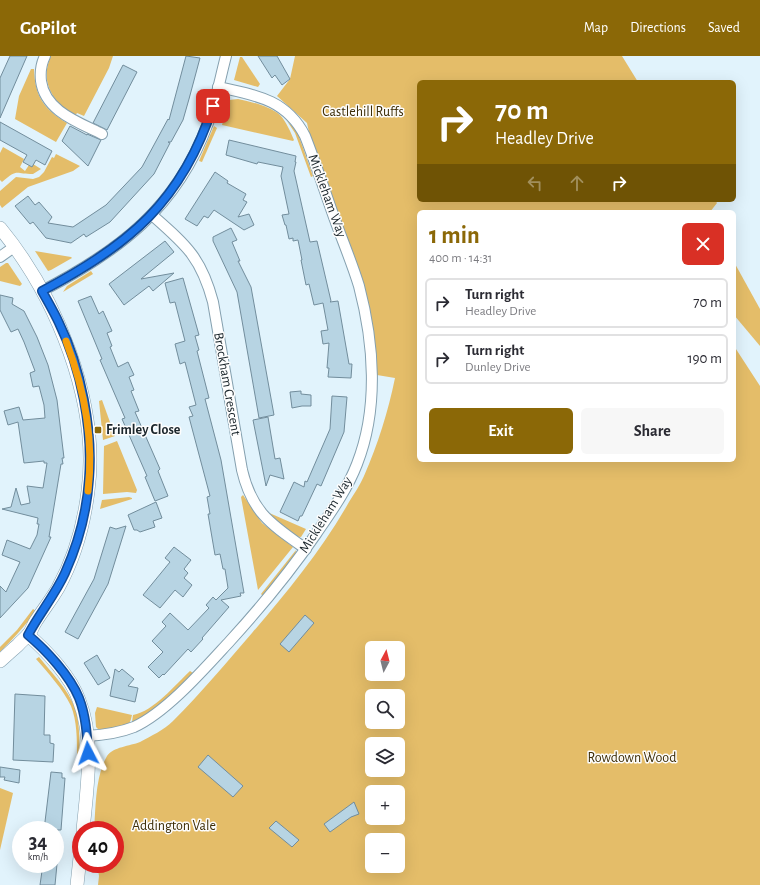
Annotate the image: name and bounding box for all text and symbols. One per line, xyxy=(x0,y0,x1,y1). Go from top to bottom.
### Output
text: GoPilot xyxy=(20,19,76,38)
text: Map xyxy=(584,21,608,35)
text: Directions xyxy=(630,21,686,35)
text: Saved xyxy=(708,21,740,35)
pin xyxy=(196,89,230,123)
icon: arrive xyxy=(202,95,224,117)
icon: right xyxy=(429,96,481,148)
text: 70 m xyxy=(495,97,549,125)
park label: Castlehill Ruffs xyxy=(322,105,404,119)
text: Headley Drive xyxy=(495,130,594,148)
street label: Mickleham Way xyxy=(306,153,349,239)
icon: left xyxy=(524,172,546,194)
icon: ahead xyxy=(566,172,588,194)
icon: right xyxy=(608,172,630,194)
button: close xyxy=(682,223,724,265)
text: 1 min xyxy=(429,224,480,248)
text: 400 m · 14:31 xyxy=(429,252,492,265)
text: Turn right xyxy=(465,287,524,302)
icon: right xyxy=(431,292,453,314)
text: 70 m xyxy=(693,295,722,310)
text: Headley Drive xyxy=(465,305,536,318)
street label: Brockham Crescent xyxy=(211,331,243,437)
text: Turn right xyxy=(465,343,524,358)
icon: right xyxy=(431,348,453,370)
text: 190 m xyxy=(687,351,722,366)
text: Dunley Drive xyxy=(465,361,531,374)
button: Exit xyxy=(429,408,573,454)
button: Share xyxy=(581,408,724,454)
place label: Frimley Close xyxy=(106,423,181,437)
marker: Frimley Close xyxy=(93,425,103,435)
street label: Mickleham Way xyxy=(297,474,355,556)
north arrow xyxy=(365,641,405,681)
map controls xyxy=(365,641,405,873)
button: search xyxy=(365,689,405,729)
position arrow xyxy=(67,732,109,774)
button: layers xyxy=(365,737,405,777)
park label: Rowdown Wood xyxy=(588,751,676,765)
button: + xyxy=(365,785,405,825)
park label: Addington Vale xyxy=(132,819,216,833)
speed limit sign: 40 xyxy=(72,821,124,873)
text: 34 xyxy=(29,832,47,852)
button: − xyxy=(365,833,405,873)
text: km/h xyxy=(28,852,48,862)

